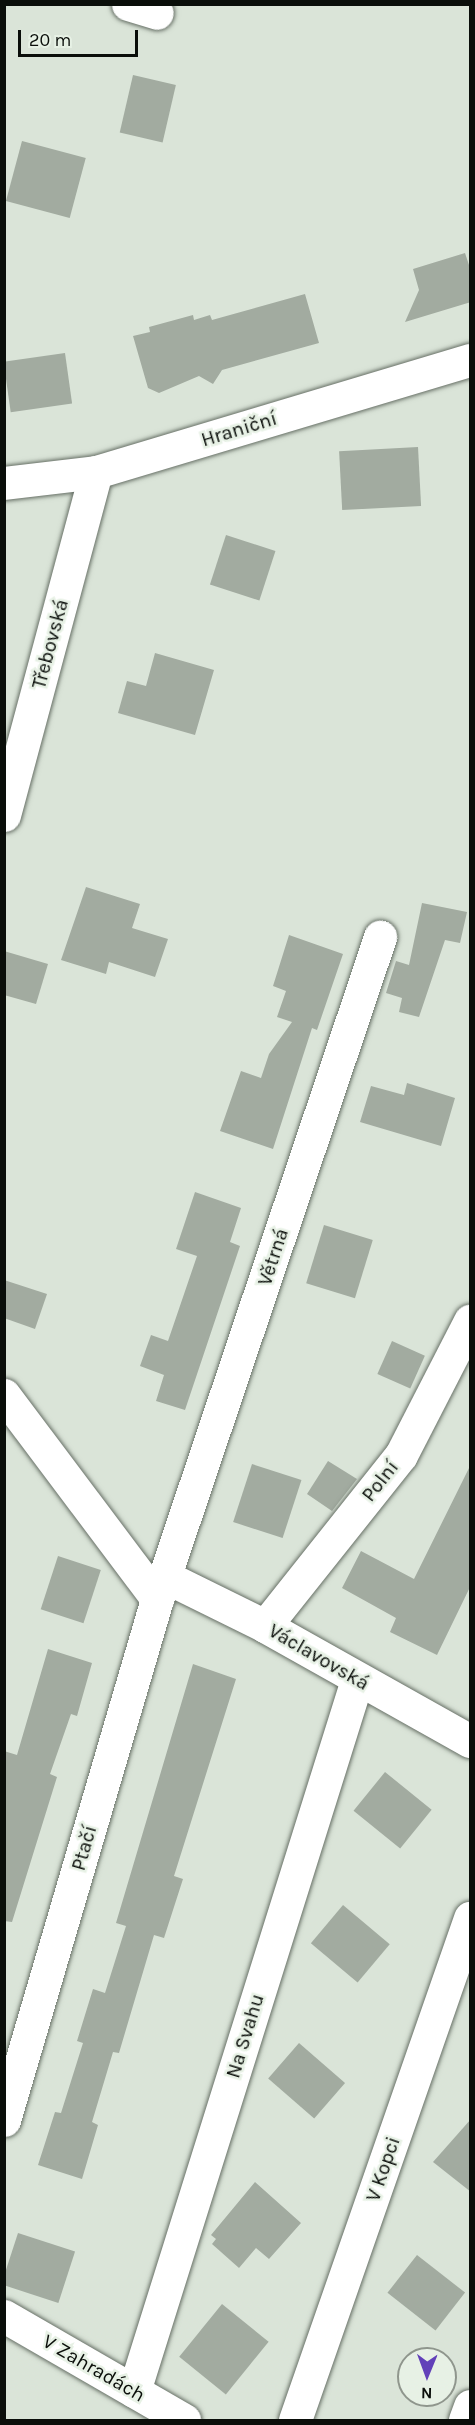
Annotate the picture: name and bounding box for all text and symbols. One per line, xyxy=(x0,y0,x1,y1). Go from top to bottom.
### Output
scale bar xyxy=(21,18,141,56)
text: 20 m xyxy=(29,29,71,51)
street label: Hraniční xyxy=(198,406,280,452)
street label: Třebovská xyxy=(27,597,73,691)
street label: Větrná xyxy=(253,1225,293,1289)
street label: Polní xyxy=(356,1456,404,1506)
street label: Václavovská xyxy=(264,1619,374,1695)
street label: Ptačí xyxy=(66,1823,102,1873)
street label: Na Svahu xyxy=(221,1991,269,2081)
street label: V Kopci xyxy=(361,2133,405,2205)
street label: V Zahradách xyxy=(38,2329,150,2407)
north arrow xyxy=(397,2347,457,2407)
text: N xyxy=(421,2384,433,2403)

